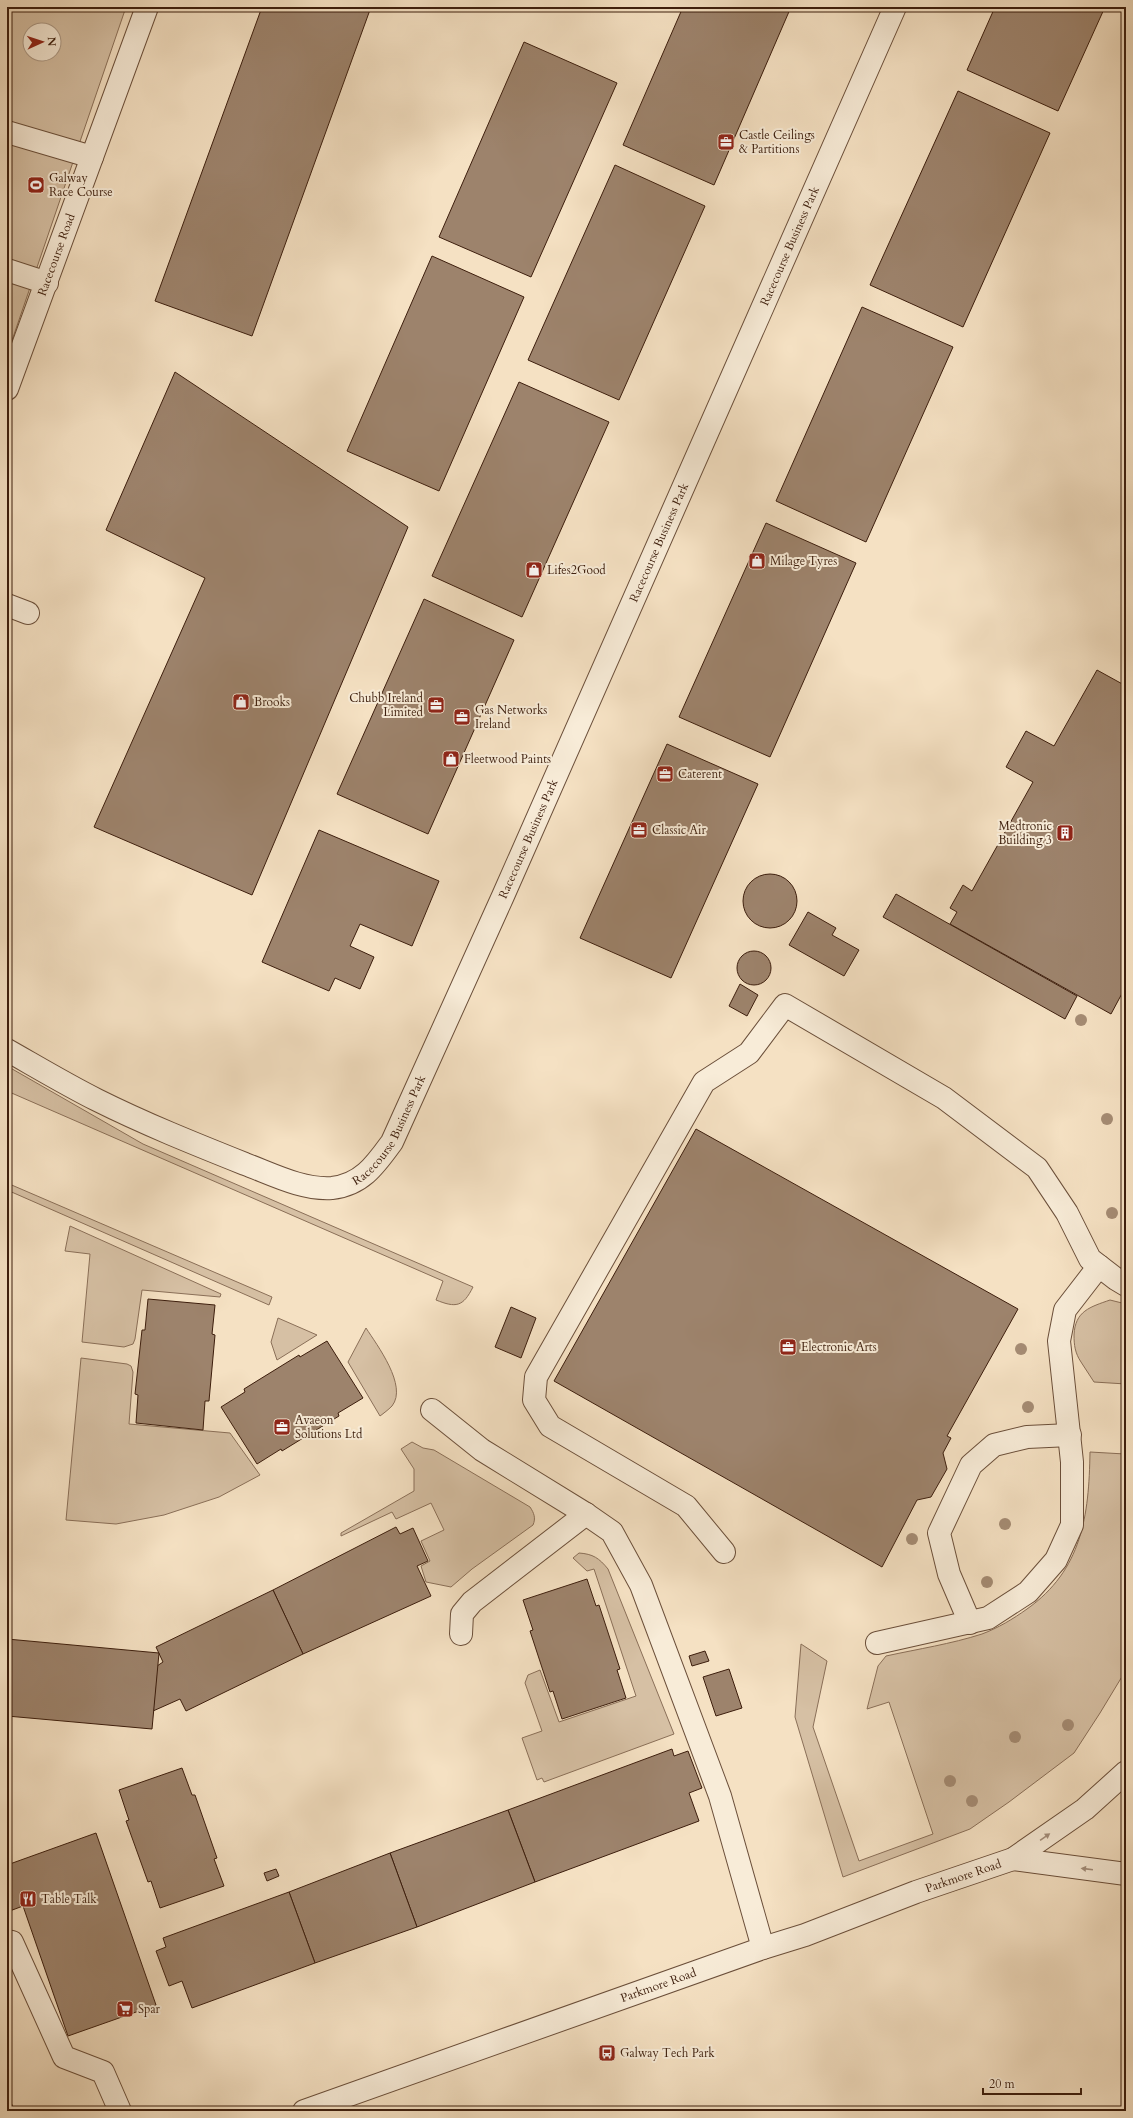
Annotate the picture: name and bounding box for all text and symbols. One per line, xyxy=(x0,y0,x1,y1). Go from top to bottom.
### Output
north arrow xyxy=(22,22,62,62)
text: N xyxy=(44,36,59,47)
place label: Castle Ceilings & Partitions xyxy=(739,127,815,157)
office icon: Castle Ceilings & Partitions xyxy=(716,132,736,152)
place label: Galway Race Course xyxy=(49,170,113,200)
sports icon: Galway Race Course xyxy=(26,175,46,195)
street label: Racecourse Business Park xyxy=(756,183,823,308)
street label: Racecourse Road xyxy=(34,211,79,298)
street label: Racecourse Business Park xyxy=(626,480,692,605)
shop icon: Milage Tyres xyxy=(747,551,767,571)
place label: Milage Tyres xyxy=(770,553,837,569)
shop icon: Lifes2Good xyxy=(524,560,544,580)
place label: Lifes2Good xyxy=(547,562,606,578)
place label: Chubb Ireland Limited xyxy=(349,690,424,720)
shop icon: Brooks xyxy=(231,692,251,712)
place label: Brooks xyxy=(254,694,290,710)
office icon: Chubb Ireland Limited xyxy=(426,695,446,715)
place label: Gas Networks Ireland xyxy=(475,702,547,732)
office icon: Gas Networks Ireland xyxy=(452,707,472,727)
shop icon: Fleetwood Paints xyxy=(441,749,461,769)
place label: Fleetwood Paints xyxy=(464,751,551,767)
office icon: Caterent xyxy=(655,764,675,784)
place label: Caterent xyxy=(678,766,722,782)
street label: Racecourse Business Park xyxy=(495,776,562,901)
place label: Medtronic Building 3 xyxy=(998,818,1053,848)
office icon: Classic Air xyxy=(629,820,649,840)
place label: Classic Air xyxy=(652,822,706,838)
building icon: Medtronic Building 3 xyxy=(1055,823,1075,843)
street label: Racecourse Business Park xyxy=(349,1072,429,1189)
office icon: Electronic Arts xyxy=(778,1337,798,1357)
place label: Electronic Arts xyxy=(801,1339,877,1355)
place label: Avaeon Solutions Ltd xyxy=(295,1412,363,1442)
office icon: Avaeon Solutions Ltd xyxy=(272,1417,292,1437)
one-way arrow xyxy=(1039,1833,1050,1841)
street label: Parkmore Road xyxy=(923,1855,1004,1896)
one-way arrow xyxy=(1081,1866,1093,1872)
restaurant icon: Table Talk xyxy=(18,1889,38,1909)
place label: Table Talk xyxy=(41,1891,97,1907)
street label: Parkmore Road xyxy=(618,1964,699,2006)
supermarket icon: Spar xyxy=(115,1999,135,2019)
place label: Spar xyxy=(138,2001,161,2017)
bus stop icon: Galway Tech Park xyxy=(597,2043,617,2063)
place label: Galway Tech Park xyxy=(620,2045,715,2061)
scale bar xyxy=(983,2070,1081,2096)
text: 20 m xyxy=(989,2076,1016,2092)

